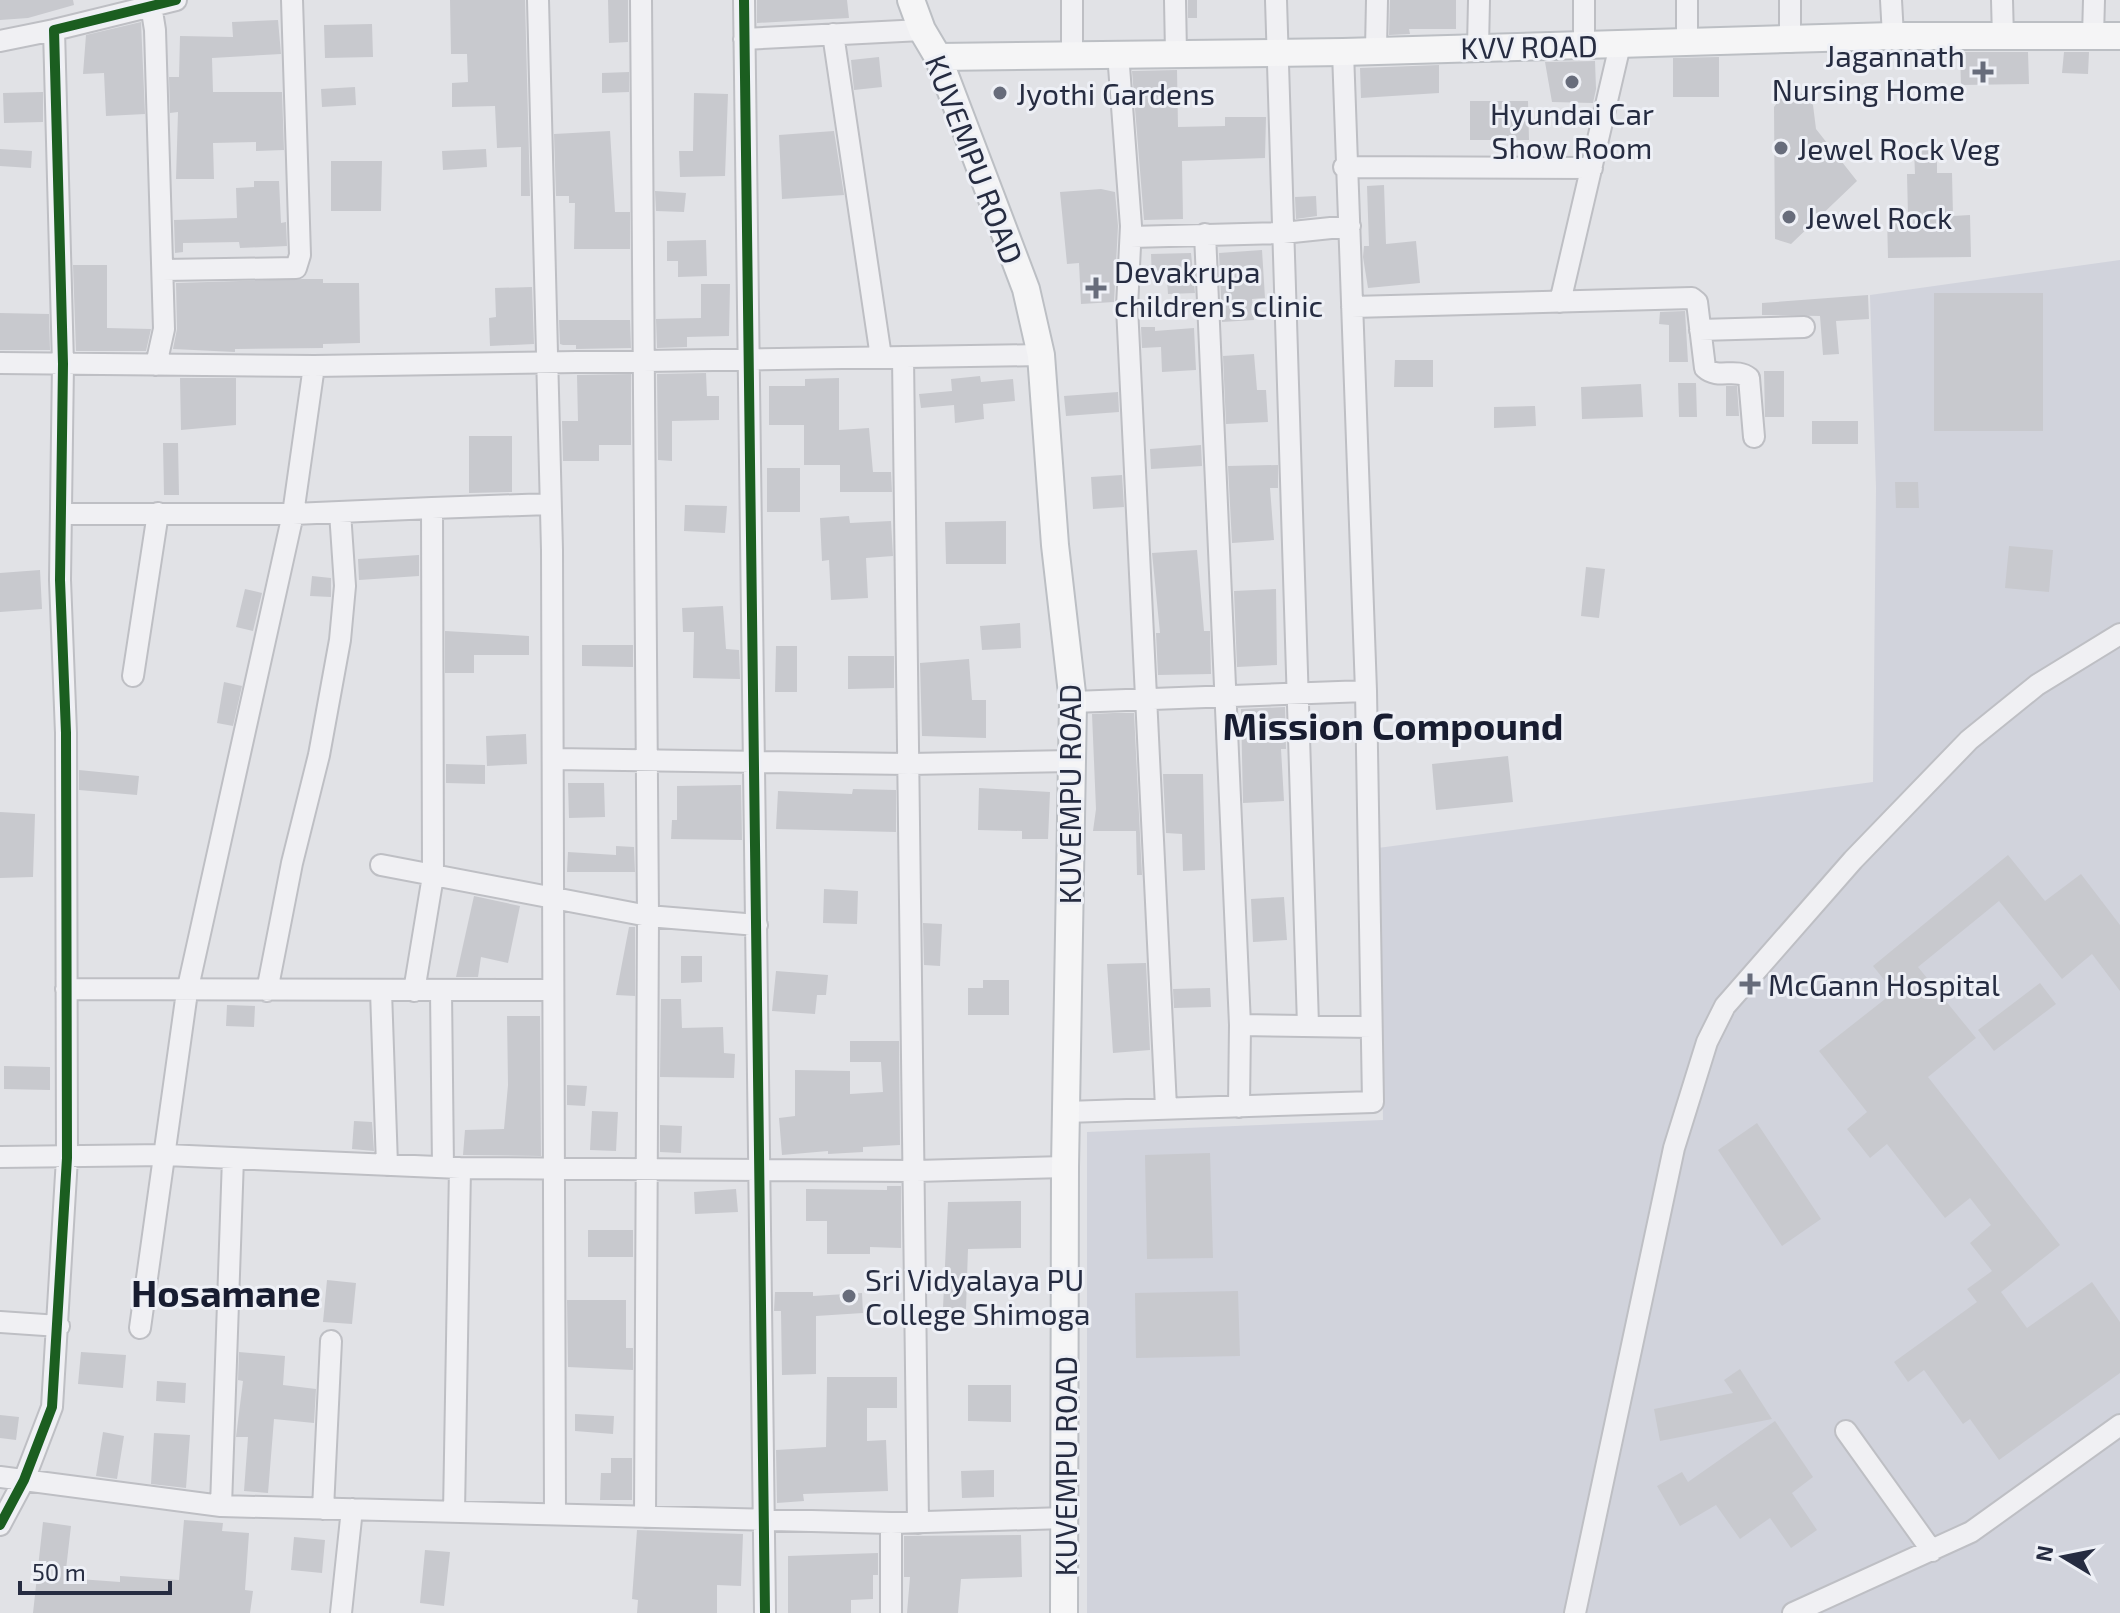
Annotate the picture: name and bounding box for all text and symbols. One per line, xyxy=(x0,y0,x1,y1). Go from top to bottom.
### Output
street label: KVV ROAD xyxy=(1460,27,1598,65)
place label: Jagannath Nursing Home xyxy=(1772,37,1965,107)
street label: KUVEMPU ROAD xyxy=(919,50,1031,268)
marker: Jagannath Nursing Home xyxy=(1972,61,1994,83)
marker: Hyundai Car Show Room xyxy=(1563,73,1581,91)
place label: Jyothi Gardens xyxy=(1016,75,1215,111)
marker: Jyothi Gardens xyxy=(991,84,1009,102)
place label: Hyundai Car Show Room xyxy=(1490,95,1654,165)
place label: Jewel Rock Veg xyxy=(1797,130,2000,166)
marker: Jewel Rock Veg xyxy=(1772,139,1790,157)
place label: Jewel Rock xyxy=(1805,199,1952,235)
marker: Jewel Rock xyxy=(1780,208,1798,226)
place label: Devakrupa children's clinic xyxy=(1114,253,1323,323)
marker: Devakrupa children's clinic xyxy=(1085,277,1107,299)
street label: KUVEMPU ROAD xyxy=(1051,684,1087,904)
district label: Mission Compound xyxy=(1222,702,1564,748)
place label: McGann Hospital xyxy=(1768,966,2000,1002)
marker: McGann Hospital xyxy=(1739,973,1761,995)
place label: Sri Vidyalaya PU College Shimoga xyxy=(865,1261,1091,1331)
district label: Hosamane xyxy=(131,1269,321,1315)
marker: Sri Vidyalaya PU College Shimoga xyxy=(840,1287,858,1305)
street label: KUVEMPU ROAD xyxy=(1047,1356,1083,1576)
north arrow xyxy=(2024,1517,2104,1597)
text: N xyxy=(2029,1543,2058,1563)
scale bar xyxy=(20,1545,170,1595)
text: 50 m xyxy=(32,1557,86,1586)

